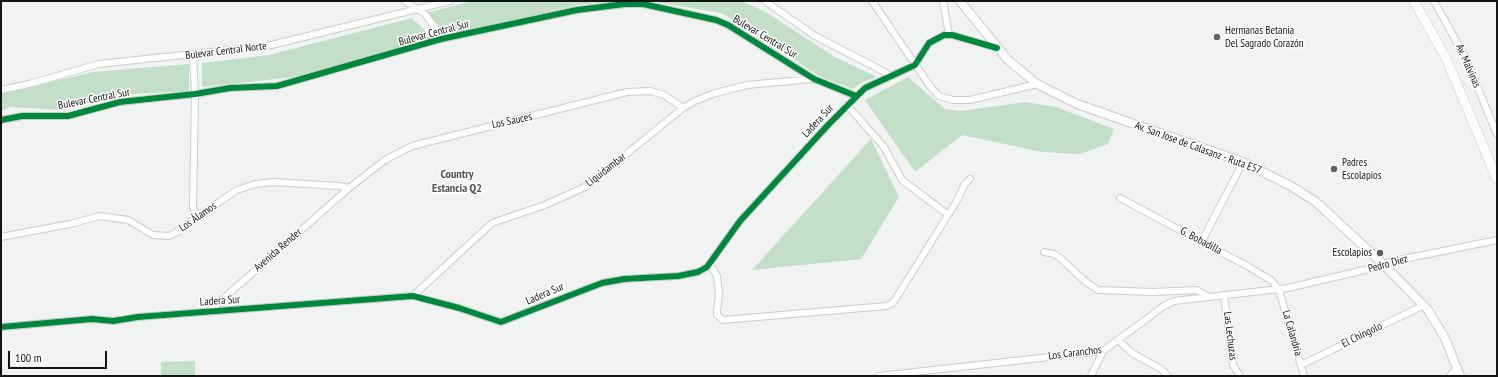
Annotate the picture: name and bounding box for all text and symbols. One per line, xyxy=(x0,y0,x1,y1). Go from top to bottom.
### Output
street label: Bulevar Central Sur xyxy=(730,13,800,61)
street label: Bulevar Central Sur xyxy=(397,17,471,49)
place label: Hermanas Betania Del Sagrado Corazón xyxy=(1225,24,1304,50)
marker: Hermanas Betania Del Sagrado Corazón xyxy=(1212,32,1222,42)
street label: Bulevar Central Norte xyxy=(185,39,267,63)
street label: Av. Malvinas xyxy=(1453,42,1483,90)
street label: Bulevar Central Sur xyxy=(57,86,131,112)
street label: Ladera Sur xyxy=(799,102,837,140)
street label: Los Sauces xyxy=(491,110,533,132)
street label: Av. San Jose de Calasanz - Ruta E57 xyxy=(1133,119,1263,177)
street label: Liquidambar xyxy=(583,150,629,190)
place label: Padres Escolapios xyxy=(1342,156,1382,182)
marker: Padres Escolapios xyxy=(1329,164,1339,174)
district label: Country Estancia Q2 xyxy=(432,168,482,196)
street label: Los Álamos xyxy=(177,199,219,235)
street label: G. Bobadilla xyxy=(1178,224,1224,258)
street label: Avenida Render xyxy=(251,226,305,274)
place label: Escolapios xyxy=(1332,246,1372,260)
marker: Escolapios xyxy=(1375,248,1385,258)
street label: Pedro Diez xyxy=(1367,252,1409,276)
street label: Ladera Sur xyxy=(524,280,566,308)
street label: Ladera Sur xyxy=(199,293,241,309)
street label: La Calandria xyxy=(1279,309,1305,357)
street label: Las Lechuzas xyxy=(1220,311,1240,361)
street label: El Chingolo xyxy=(1340,320,1384,350)
scale bar xyxy=(10,343,109,369)
street label: Los Caranchos xyxy=(1048,343,1102,363)
text: 100 m xyxy=(15,350,42,365)

